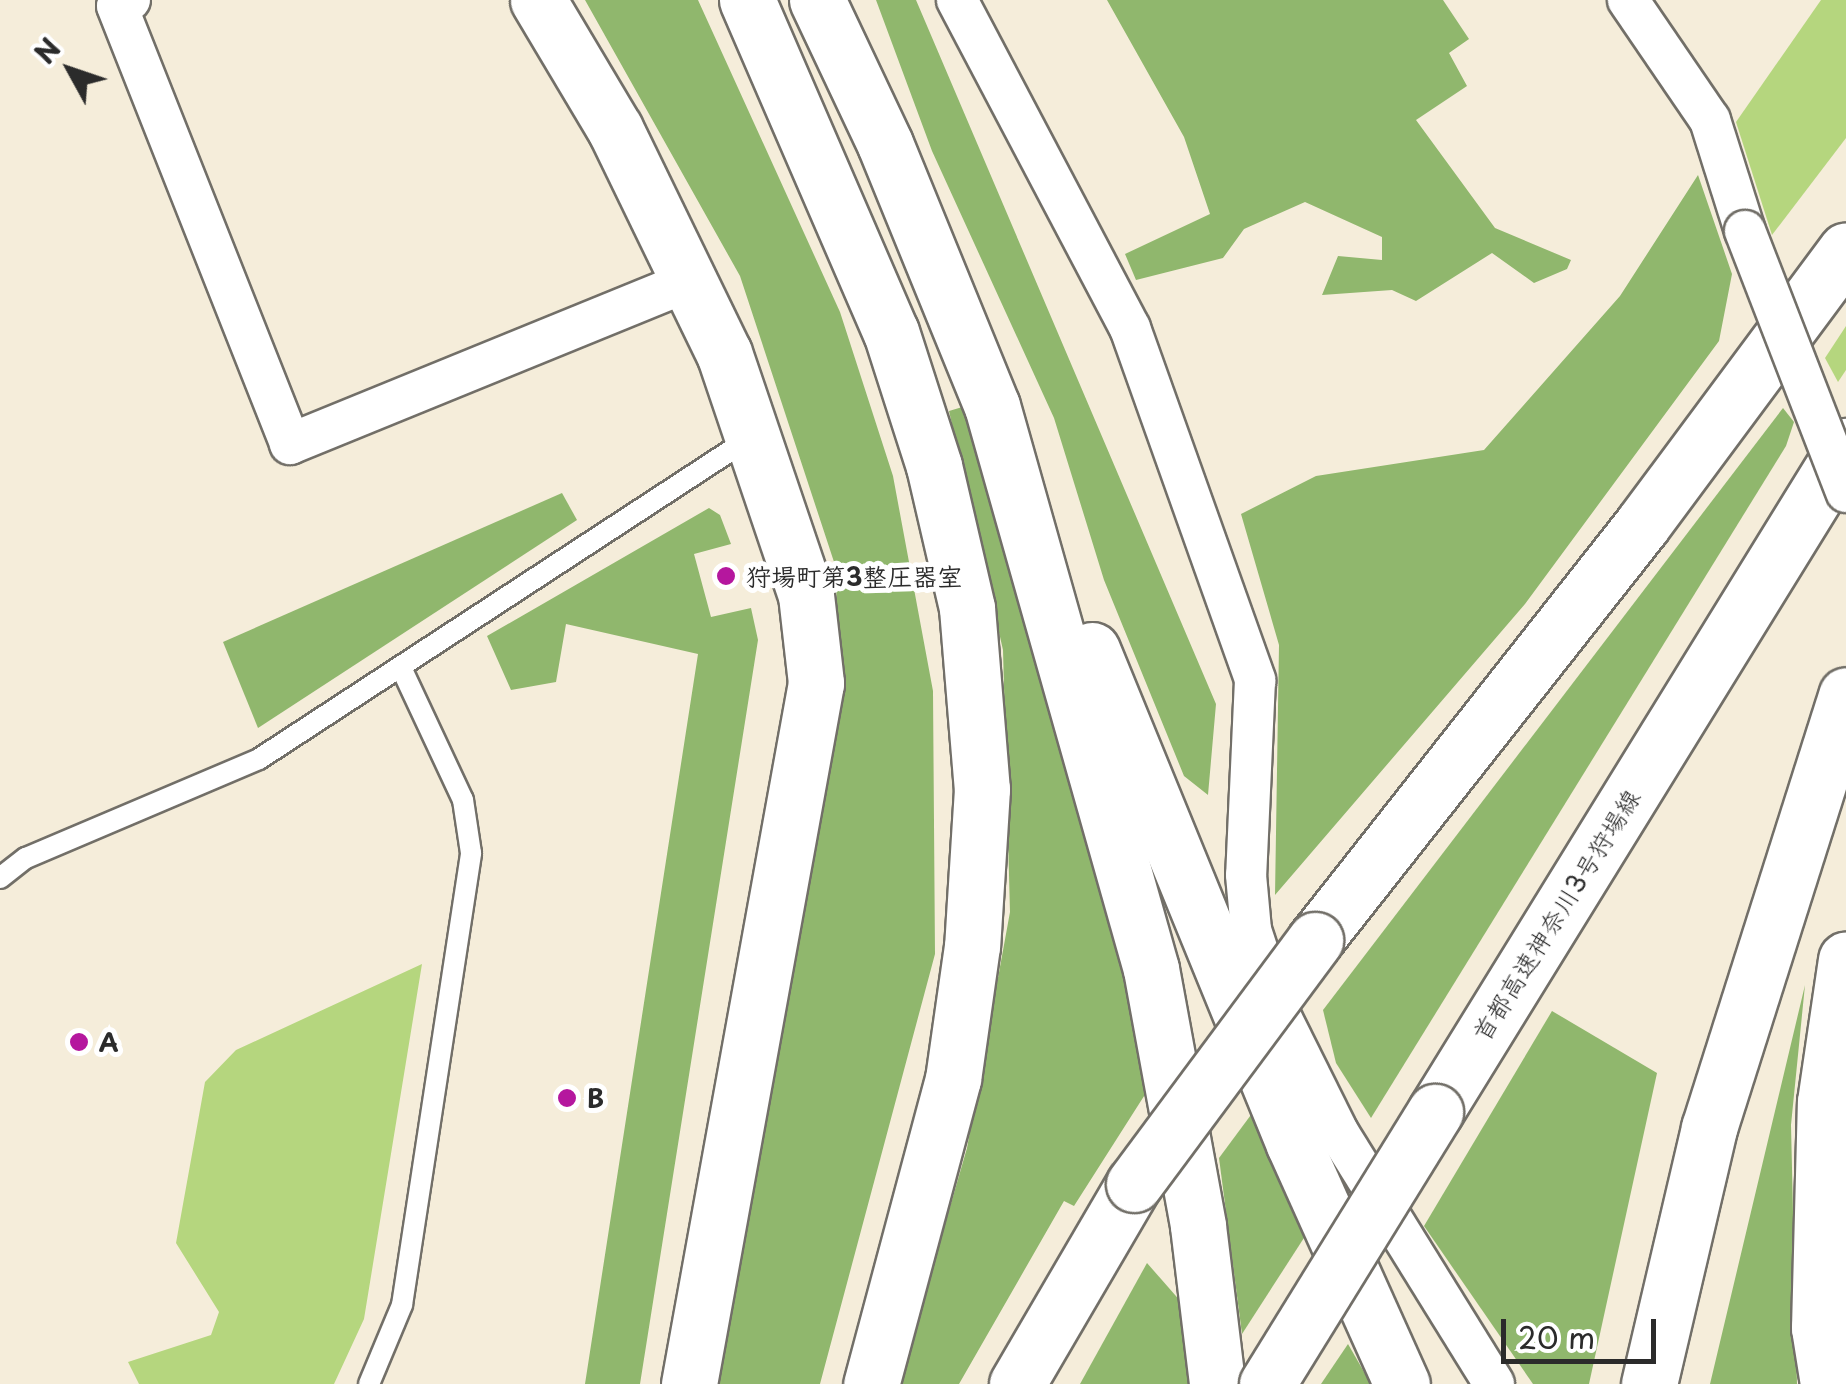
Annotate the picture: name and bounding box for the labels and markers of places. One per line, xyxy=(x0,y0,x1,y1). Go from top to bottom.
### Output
place label: 狩場町第3整圧器室 xyxy=(746,561,962,591)
marker: 狩場町第3整圧器室 xyxy=(715,565,737,587)
place label: A xyxy=(99,1027,119,1057)
marker: A xyxy=(68,1031,90,1053)
place label: B xyxy=(587,1083,604,1113)
marker: B xyxy=(556,1087,578,1109)

